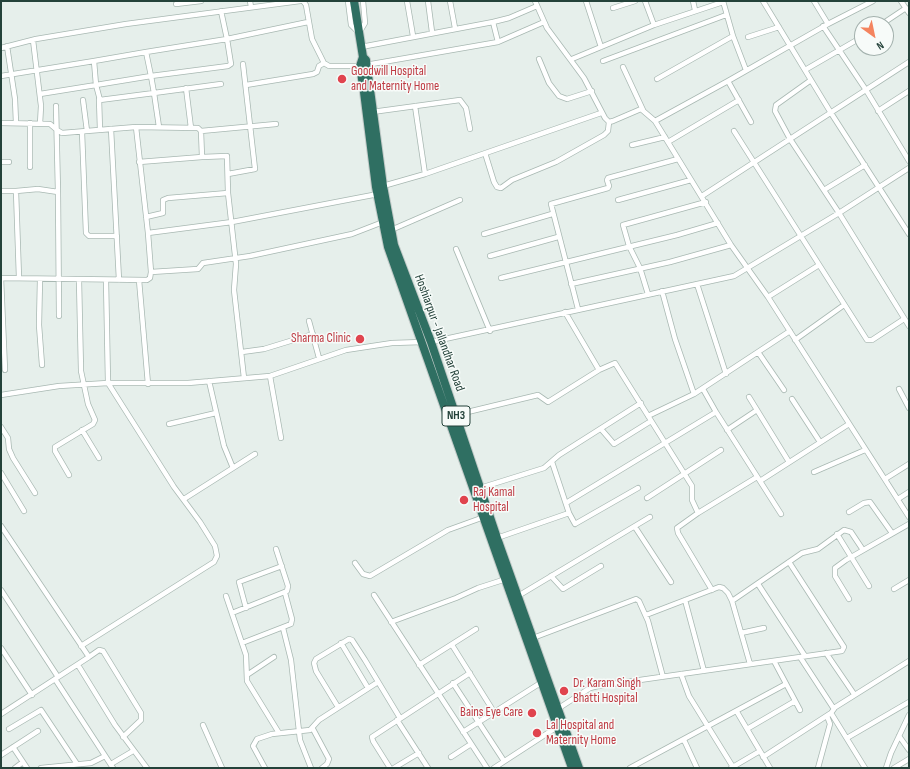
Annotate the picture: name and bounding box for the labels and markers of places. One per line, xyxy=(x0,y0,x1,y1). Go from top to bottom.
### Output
place label: Goodwill Hospital and Maternity Home xyxy=(351,64,439,95)
marker: Goodwill Hospital and Maternity Home xyxy=(336,73,348,85)
place label: Sharma Clinic xyxy=(291,331,351,347)
marker: Sharma Clinic xyxy=(354,333,366,345)
place label: Raj Kamal Hospital xyxy=(473,485,515,516)
marker: Raj Kamal Hospital xyxy=(458,494,470,506)
place label: Dr. Karam Singh Bhatti Hospital xyxy=(573,676,641,707)
marker: Dr. Karam Singh Bhatti Hospital xyxy=(558,685,570,697)
place label: Bains Eye Care xyxy=(460,705,523,721)
marker: Bains Eye Care xyxy=(526,707,538,719)
place label: Lal Hospital and Maternity Home xyxy=(546,718,616,749)
marker: Lal Hospital and Maternity Home xyxy=(531,727,543,739)

